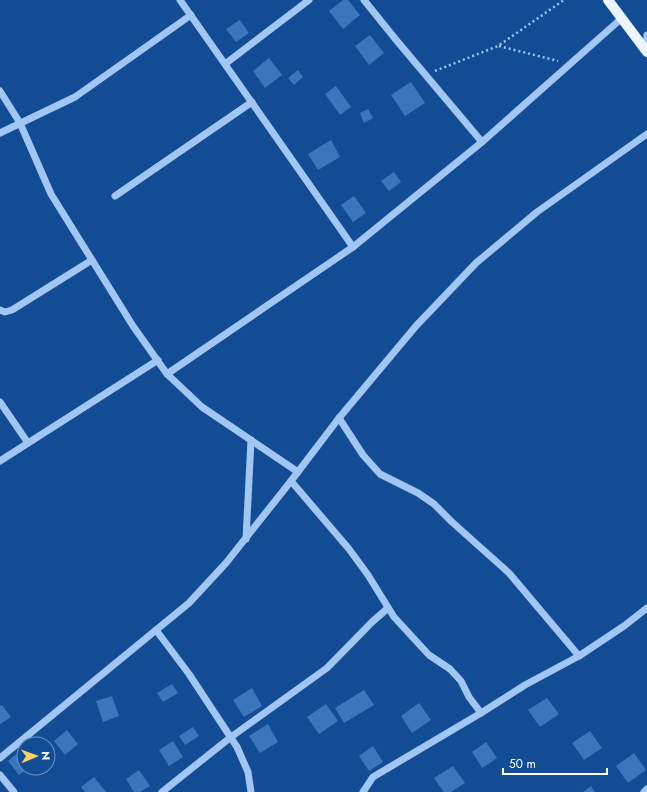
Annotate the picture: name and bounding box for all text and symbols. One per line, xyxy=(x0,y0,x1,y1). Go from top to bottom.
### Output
north arrow xyxy=(16,736,56,776)
scale bar xyxy=(503,750,607,776)
text: N xyxy=(38,751,54,760)
text: 50 m xyxy=(509,755,536,773)

